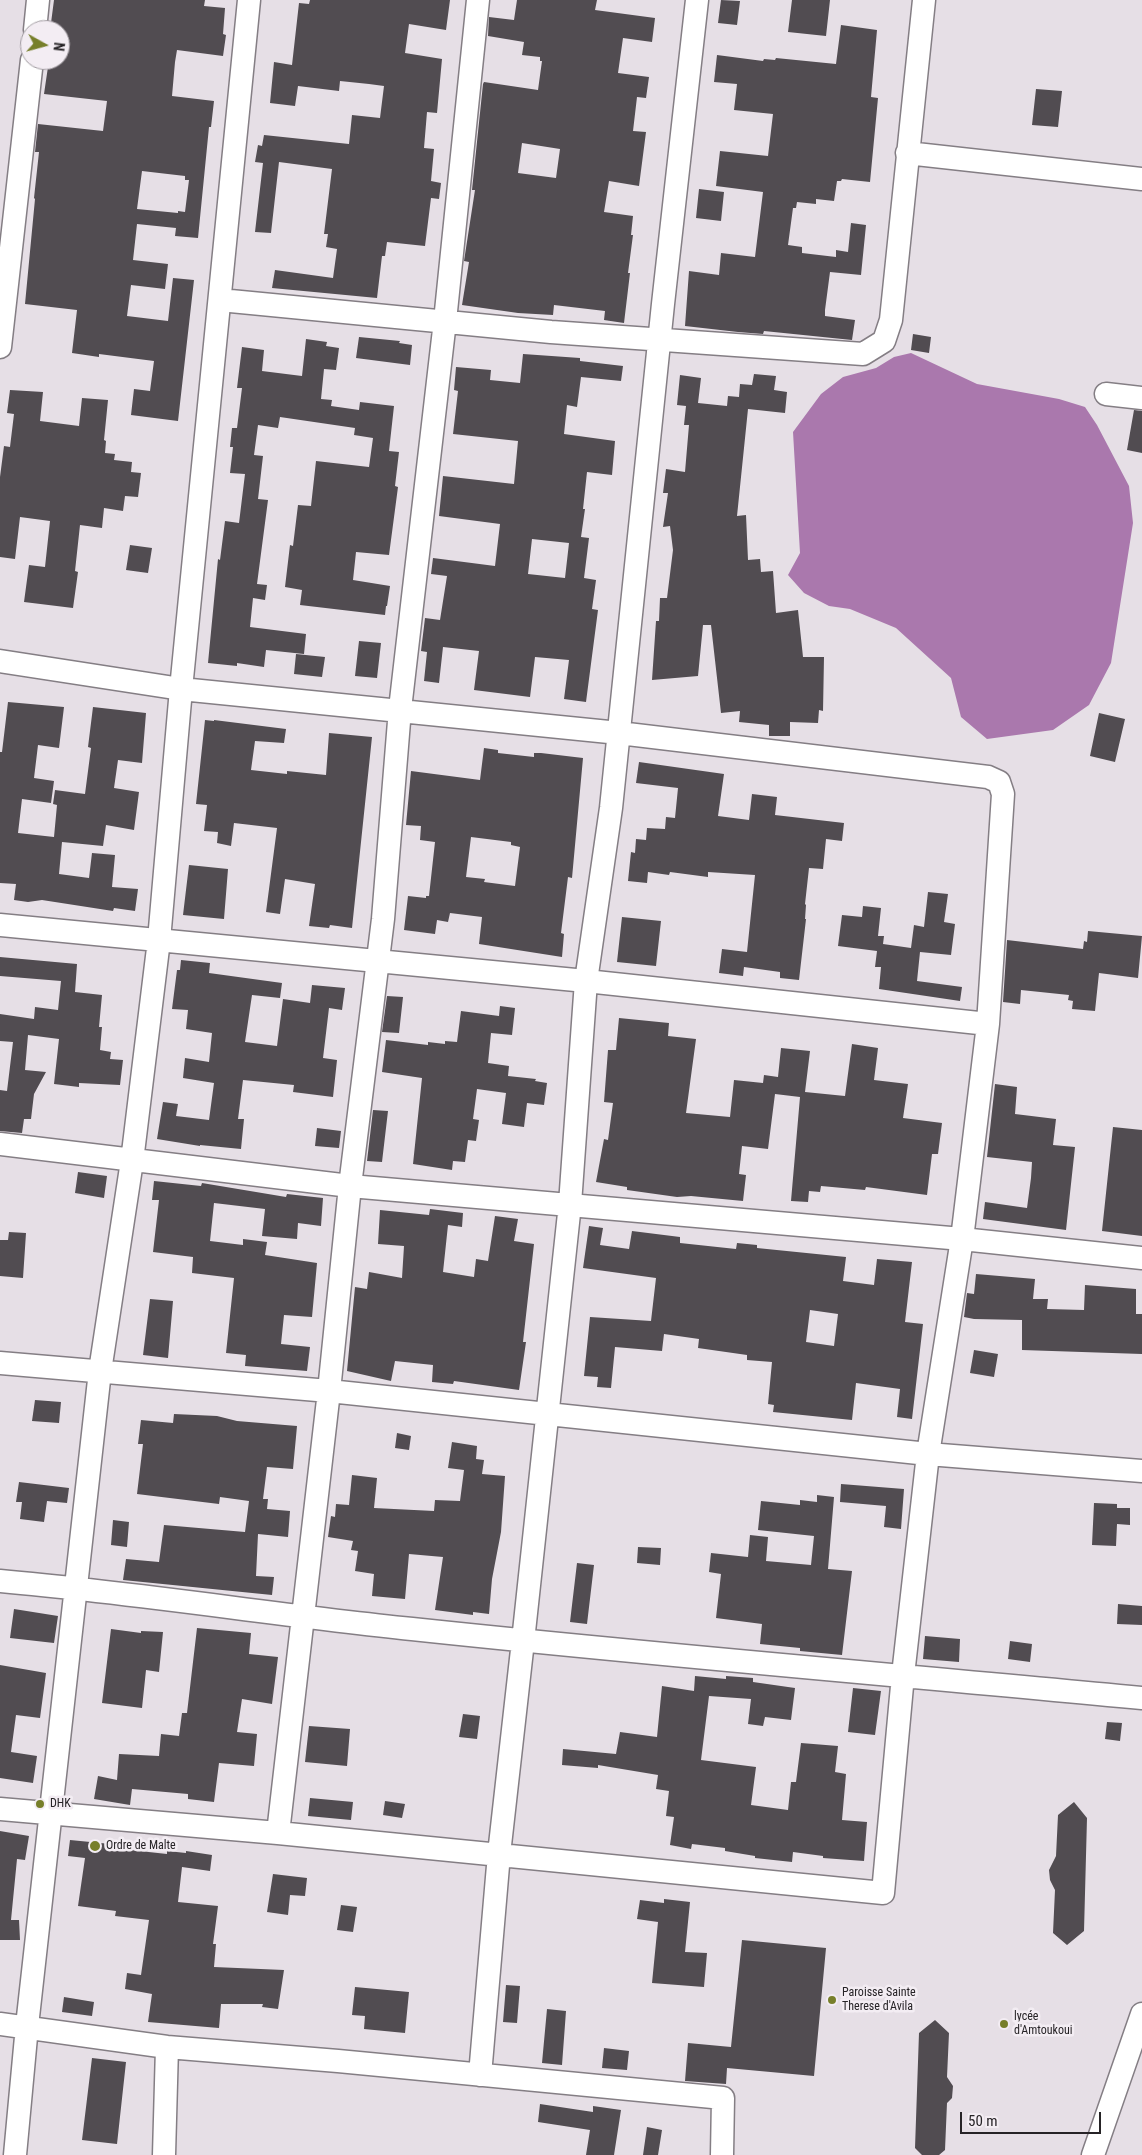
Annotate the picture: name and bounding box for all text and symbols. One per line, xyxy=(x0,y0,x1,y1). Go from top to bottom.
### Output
north arrow xyxy=(20,20,70,70)
text: N xyxy=(50,41,67,52)
place label: DHK xyxy=(50,1797,71,1811)
marker: DHK xyxy=(34,1798,46,1810)
marker: Ordre de Malte xyxy=(88,1839,102,1853)
place label: Ordre de Malte xyxy=(106,1839,176,1853)
place label: Paroisse Sainte Therese d'Avila xyxy=(842,1986,916,2014)
marker: Paroisse Sainte Therese d'Avila xyxy=(826,1994,838,2006)
place label: lycée d'Amtoukoui xyxy=(1014,2010,1073,2038)
marker: lycée d'Amtoukoui xyxy=(998,2018,1010,2030)
scale bar xyxy=(962,2102,1103,2134)
text: 50 m xyxy=(968,2112,998,2130)

